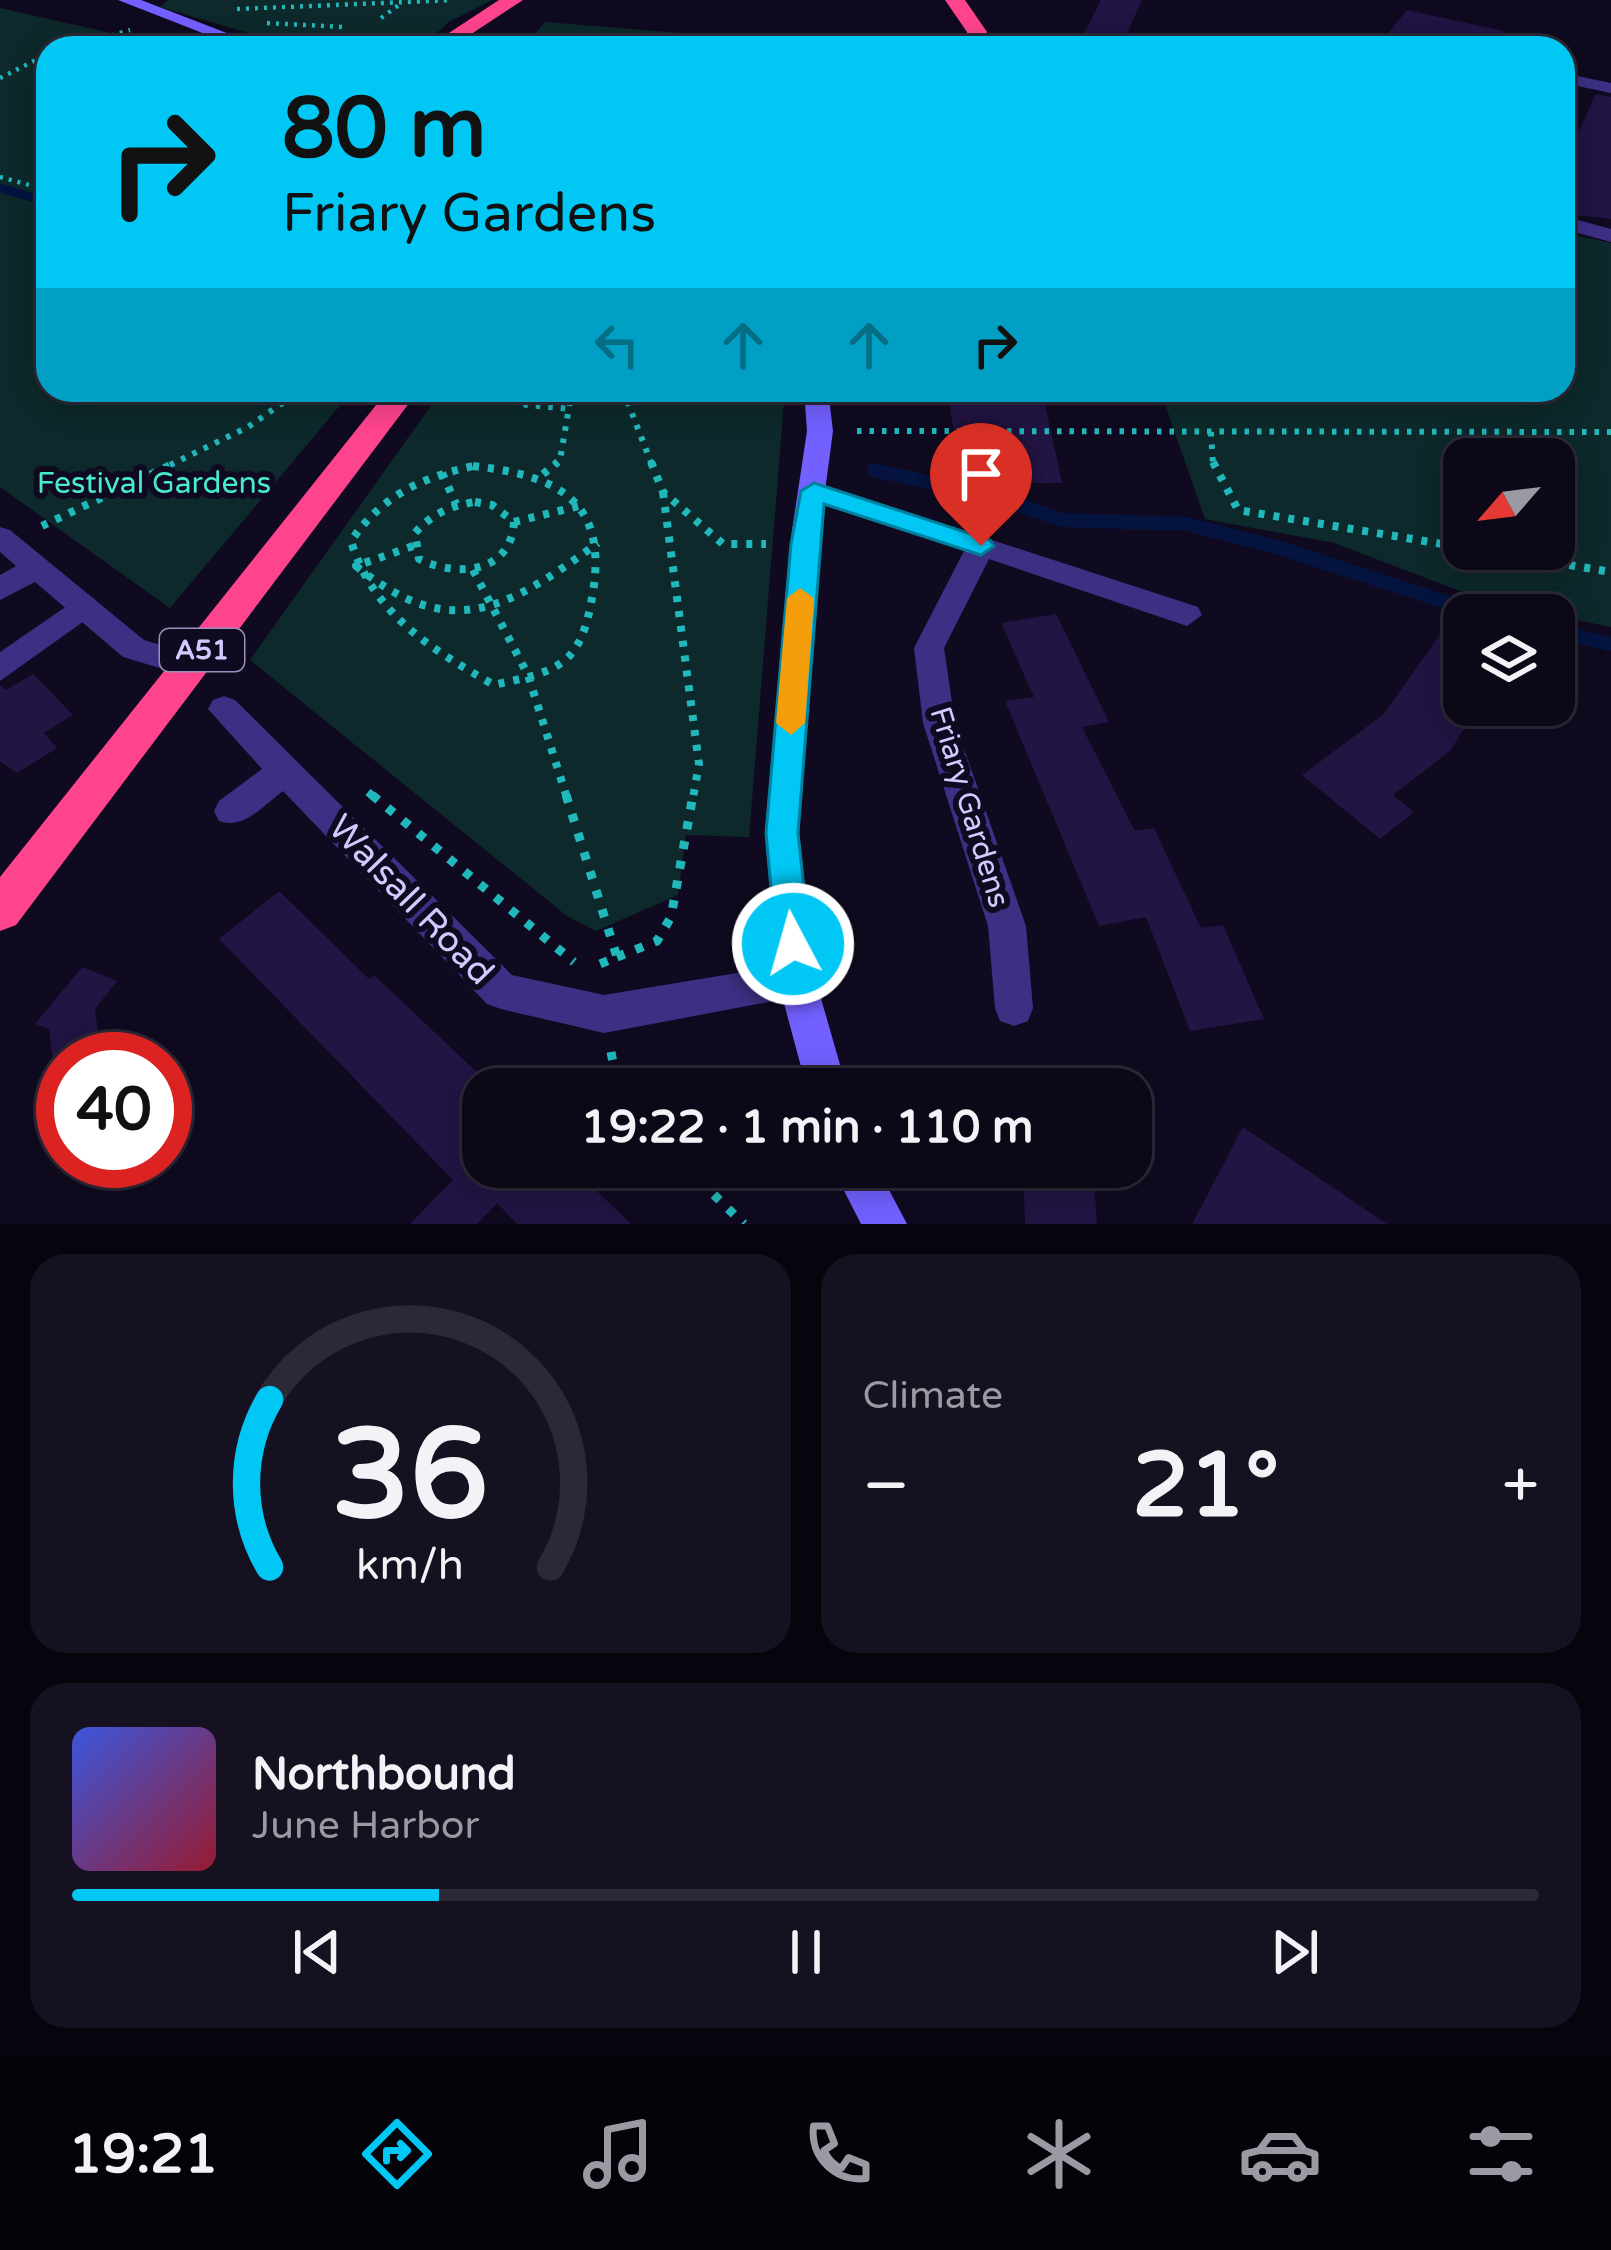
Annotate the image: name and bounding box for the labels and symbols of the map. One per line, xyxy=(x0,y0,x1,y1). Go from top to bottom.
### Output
pin xyxy=(930,423,1032,546)
north arrow xyxy=(1443,438,1575,570)
park label: Festival Gardens xyxy=(37,465,271,502)
road number: A51 xyxy=(160,629,244,671)
street label: Friary Gardens xyxy=(921,702,1018,912)
street label: Walsall Road xyxy=(319,806,503,994)
position arrow xyxy=(730,881,856,1007)
speed limit sign: 40 xyxy=(36,1032,192,1188)

